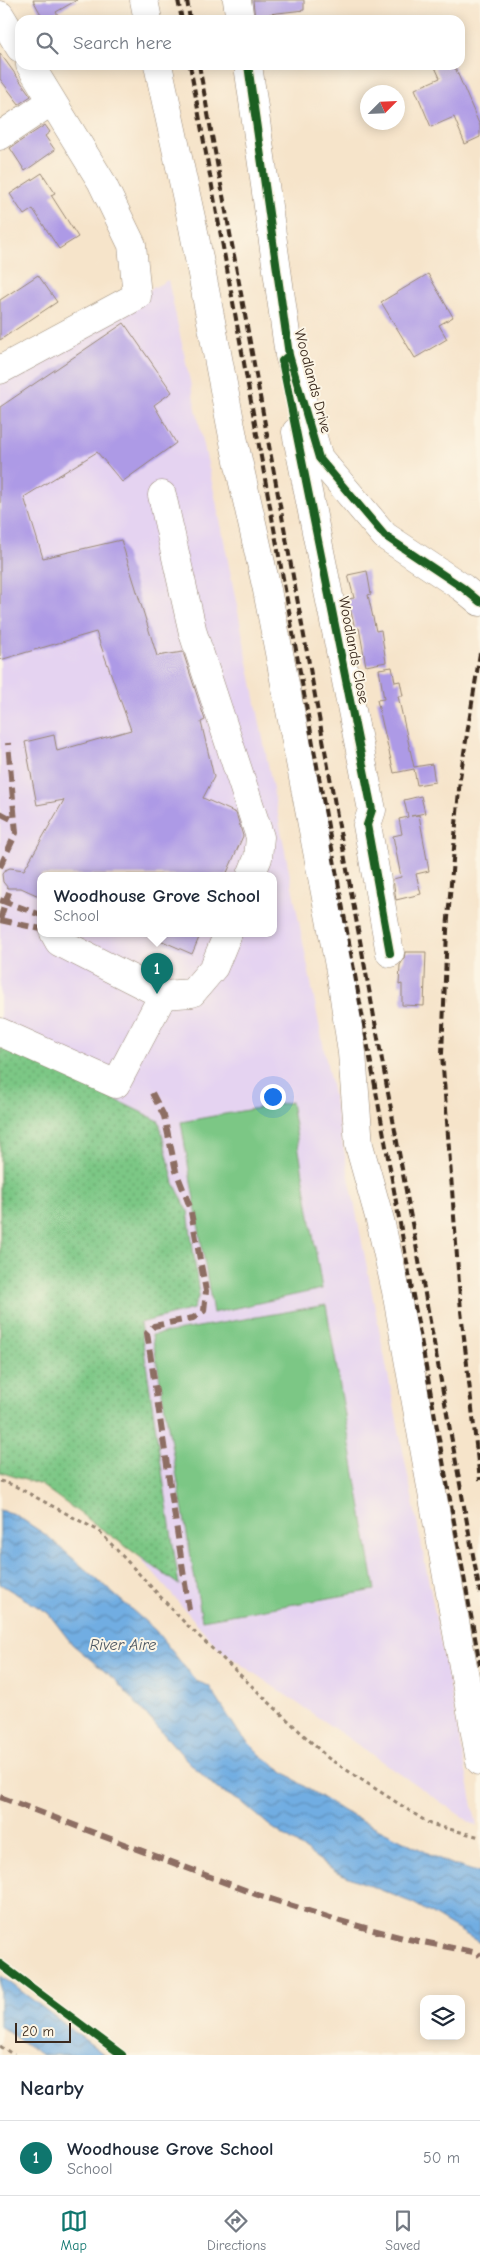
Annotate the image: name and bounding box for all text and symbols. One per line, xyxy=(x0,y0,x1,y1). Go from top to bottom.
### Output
search box xyxy=(15,15,465,70)
icon: search xyxy=(33,29,61,57)
text: Search here xyxy=(73,32,172,54)
north arrow xyxy=(360,85,405,130)
street label: Woodlands Drive xyxy=(290,327,336,435)
street label: Woodlands Close xyxy=(335,595,373,706)
popup xyxy=(37,872,277,937)
text: Woodhouse Grove School xyxy=(54,885,260,907)
text: School xyxy=(54,907,99,925)
pin: 1 xyxy=(141,953,173,994)
your location xyxy=(260,1084,286,1110)
water label: River Aire xyxy=(90,1636,156,1654)
map controls xyxy=(420,1995,465,2040)
button: layers xyxy=(420,1995,465,2040)
scale bar xyxy=(15,2020,71,2043)
text: 20 m xyxy=(22,2023,54,2040)
text: Nearby xyxy=(20,2076,84,2100)
text: Woodhouse Grove School xyxy=(67,2138,274,2160)
text: 1 xyxy=(33,2149,39,2167)
text: 50 m xyxy=(423,2149,460,2167)
text: School xyxy=(67,2160,113,2178)
tab: Map xyxy=(60,2207,88,2254)
tab: Directions xyxy=(207,2207,266,2254)
tab: Saved xyxy=(385,2207,420,2254)

